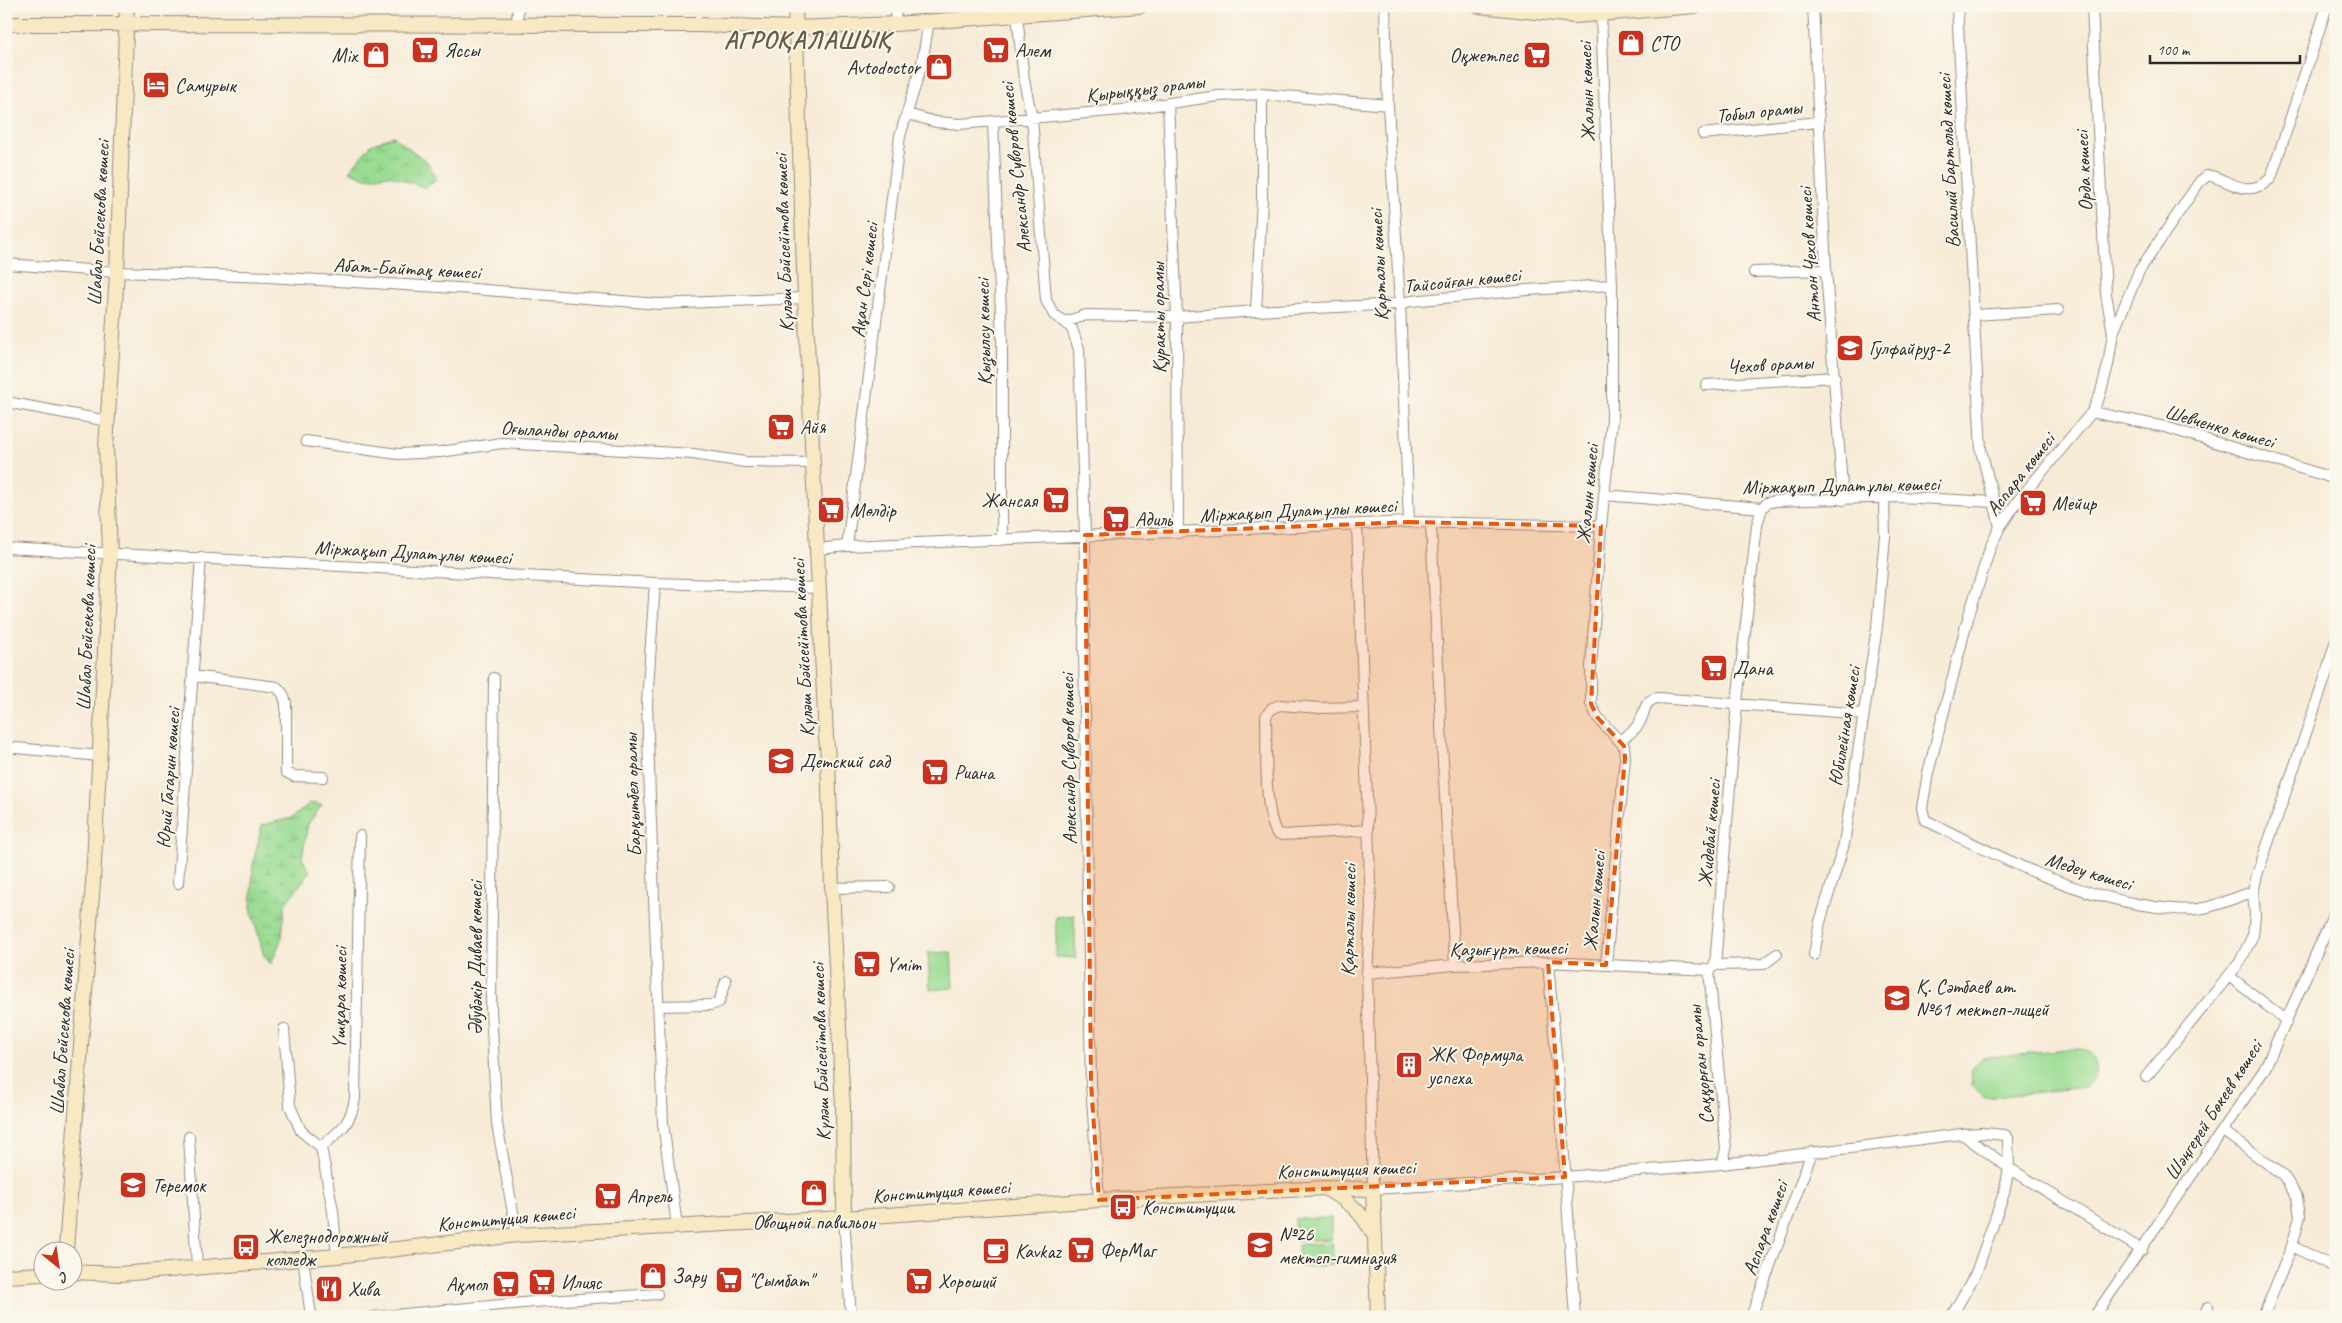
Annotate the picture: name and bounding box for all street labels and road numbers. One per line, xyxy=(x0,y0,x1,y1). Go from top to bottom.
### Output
street label: Жалын көшесі xyxy=(1572,39,1601,142)
street label: Қырыққыз орамы xyxy=(1084,69,1207,109)
street label: Василий Бартольд көшесі xyxy=(1931,71,1966,249)
street label: Александр Суворов көшесі xyxy=(994,79,1037,254)
street label: Тобыл орамы xyxy=(1715,94,1804,128)
street label: Орда көшесі xyxy=(2069,128,2098,212)
street label: Шабал Бейсекова көшесі xyxy=(82,137,115,306)
street label: Күләш Бәйсейітова көшесі xyxy=(768,151,799,332)
street label: Антон Чехов көшесі xyxy=(1792,184,1827,323)
street label: Қарталы көшесі xyxy=(1363,206,1394,322)
street label: Ақан Сері көшесі xyxy=(845,219,884,339)
street label: Абат-Байтақ көшесі xyxy=(333,252,483,285)
street label: Қуракты орамы xyxy=(1145,261,1172,374)
street label: Тайсойған көшесі xyxy=(1403,262,1524,299)
street label: Қызылсу көшесі xyxy=(970,276,998,386)
street label: Чехов орамы xyxy=(1726,350,1815,379)
street label: Шевченко көшесі xyxy=(2162,399,2280,455)
street label: Оғыланды орамы xyxy=(500,415,619,446)
street label: Аспара көшесі xyxy=(1980,426,2062,521)
street label: Жалын көшесі xyxy=(1571,441,1605,545)
street label: Міржақып Дулатұлы көшесі xyxy=(1742,471,1942,500)
street label: Міржақып Дулатұлы көшесі xyxy=(1199,493,1399,528)
street label: Міржақып Дулатұлы көшесі xyxy=(314,535,514,570)
street label: Шабал Бейсекова көшесі xyxy=(71,542,102,711)
street label: Күләш Бәйсейітова көшесі xyxy=(785,556,820,737)
street label: Юбилейная көшесі xyxy=(1823,662,1867,788)
street label: Александр Суворов көшесі xyxy=(1054,671,1082,845)
street label: Юрий Гагарин көшесі xyxy=(151,705,186,849)
street label: Барқытбел орамы xyxy=(618,731,647,857)
street label: Жидебай көшесі xyxy=(1692,776,1727,888)
street label: Медеу көшесі xyxy=(2043,846,2137,897)
street label: Жалын көшесі xyxy=(1578,848,1612,952)
street label: Қарталы көшесі xyxy=(1335,862,1362,976)
street label: Әбубәкір Диваев көшесі xyxy=(463,879,488,1035)
street label: Қазығұрт көшесі xyxy=(1449,935,1569,963)
street label: Үшқара көшесі xyxy=(326,944,353,1049)
street label: Шабал Бейсекова көшесі xyxy=(44,946,81,1116)
street label: Күләш Бәйсейітова көшесі xyxy=(805,960,836,1141)
street label: Саққорған орамы xyxy=(1682,1003,1719,1125)
street label: Шәңгерей Бөкеев көшесі xyxy=(2159,1034,2269,1185)
street label: Конституция көшесі xyxy=(1277,1155,1418,1184)
street label: Конституция көшесі xyxy=(871,1174,1013,1209)
street label: Аспара көшесі xyxy=(1737,1176,1795,1279)
street label: Конституция көшесі xyxy=(436,1200,578,1237)

